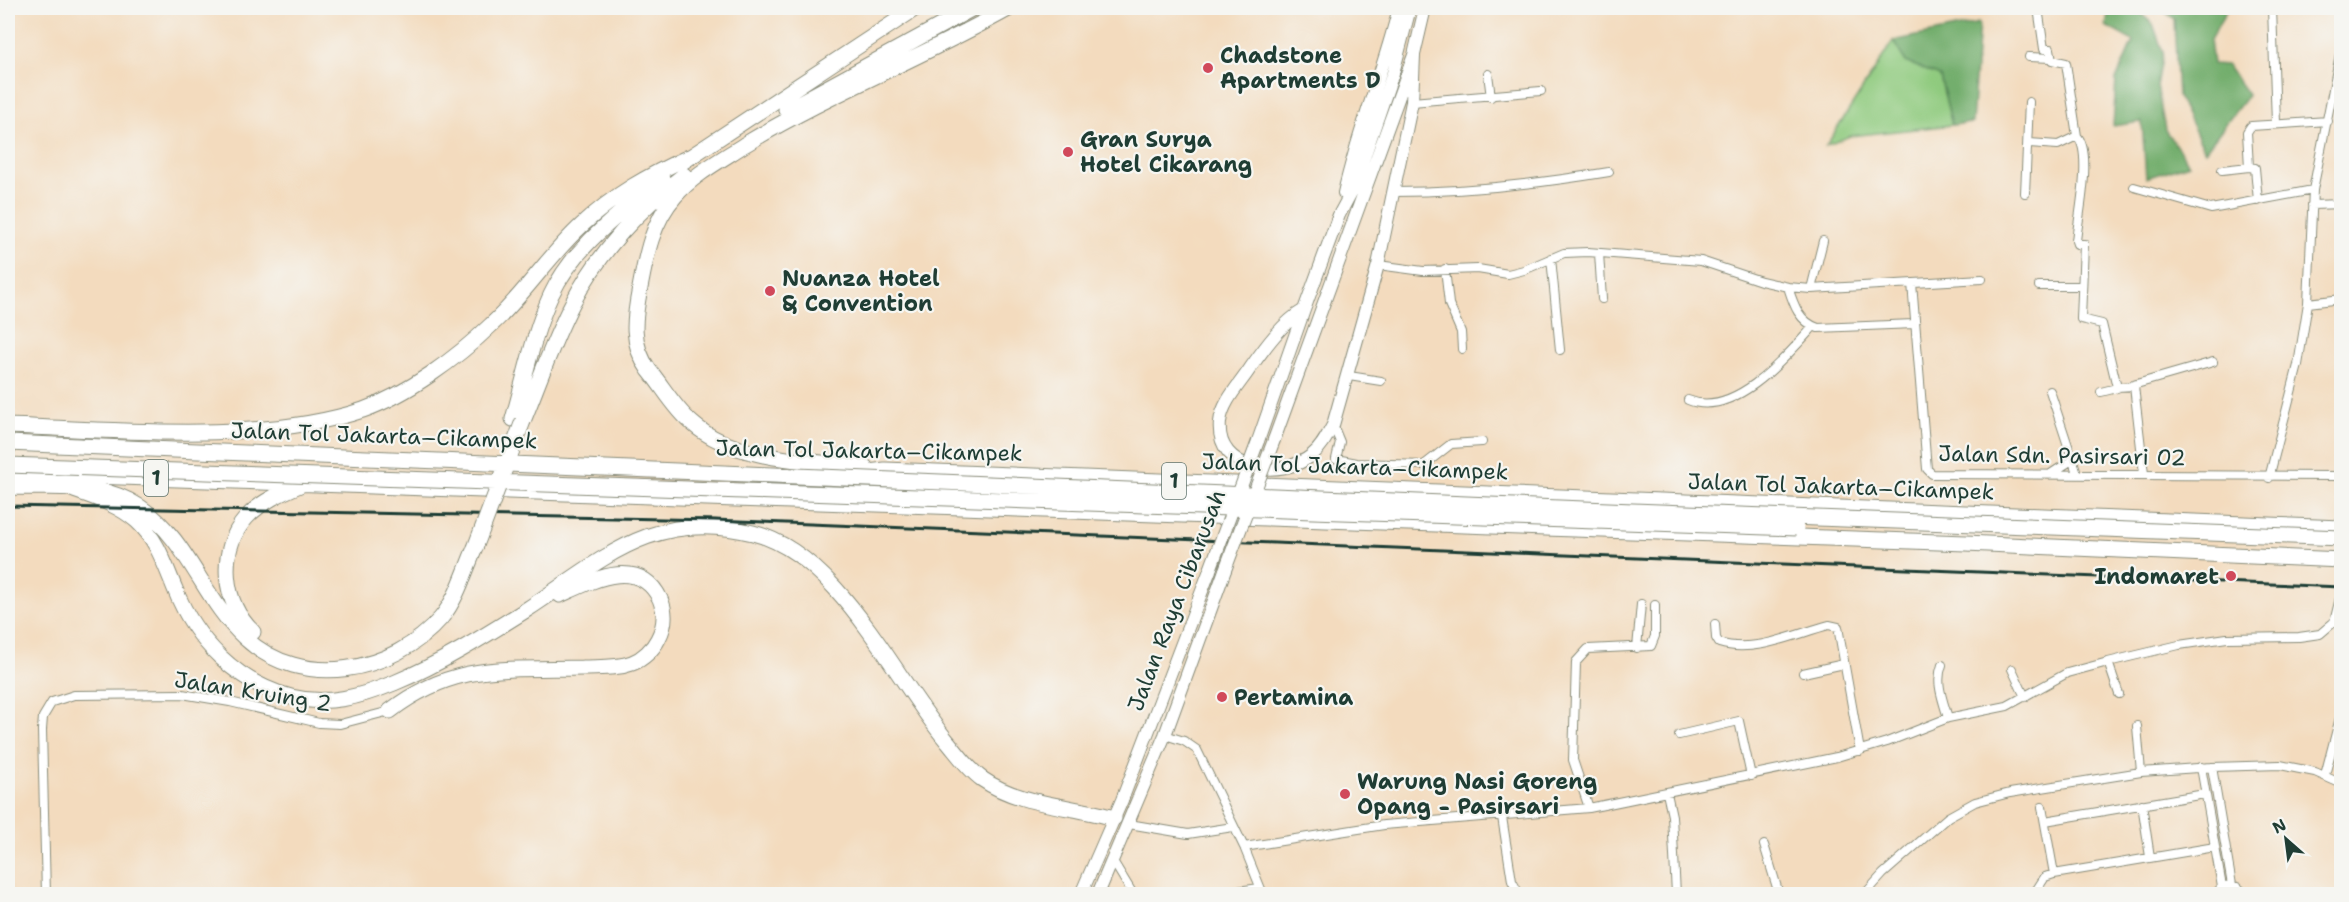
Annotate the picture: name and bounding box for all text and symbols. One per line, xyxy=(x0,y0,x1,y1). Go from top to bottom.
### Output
place label: Chadstone Apartments D xyxy=(1220,41,1381,95)
marker: Chadstone Apartments D xyxy=(1201,61,1215,75)
place label: Gran Surya Hotel Cikarang xyxy=(1080,125,1252,179)
marker: Gran Surya Hotel Cikarang xyxy=(1061,145,1075,159)
place label: Nuanza Hotel & Convention xyxy=(782,264,940,318)
marker: Nuanza Hotel & Convention xyxy=(763,284,777,298)
street label: Jalan Tol Jakarta–Cikampek xyxy=(230,416,538,455)
street label: Jalan Tol Jakarta–Cikampek xyxy=(715,433,1023,468)
street label: Jalan Sdn. Pasirsari 02 xyxy=(1938,439,2186,472)
street label: Jalan Tol Jakarta–Cikampek xyxy=(1201,447,1509,486)
road number: 1 xyxy=(144,460,168,496)
road number: 1 xyxy=(1162,463,1186,499)
street label: Jalan Tol Jakarta–Cikampek xyxy=(1687,467,1995,506)
street label: Jalan Raya Cibarusah xyxy=(1121,485,1232,715)
place label: Indomaret xyxy=(2094,562,2219,591)
marker: Indomaret xyxy=(2224,569,2238,583)
street label: Jalan Kruing 2 xyxy=(172,665,334,718)
place label: Pertamina xyxy=(1234,683,1353,712)
marker: Pertamina xyxy=(1215,690,1229,704)
place label: Warung Nasi Goreng Opang - Pasirsari xyxy=(1357,767,1597,821)
marker: Warung Nasi Goreng Opang - Pasirsari xyxy=(1338,787,1352,801)
north arrow xyxy=(2256,809,2316,869)
text: N xyxy=(2269,814,2290,838)

